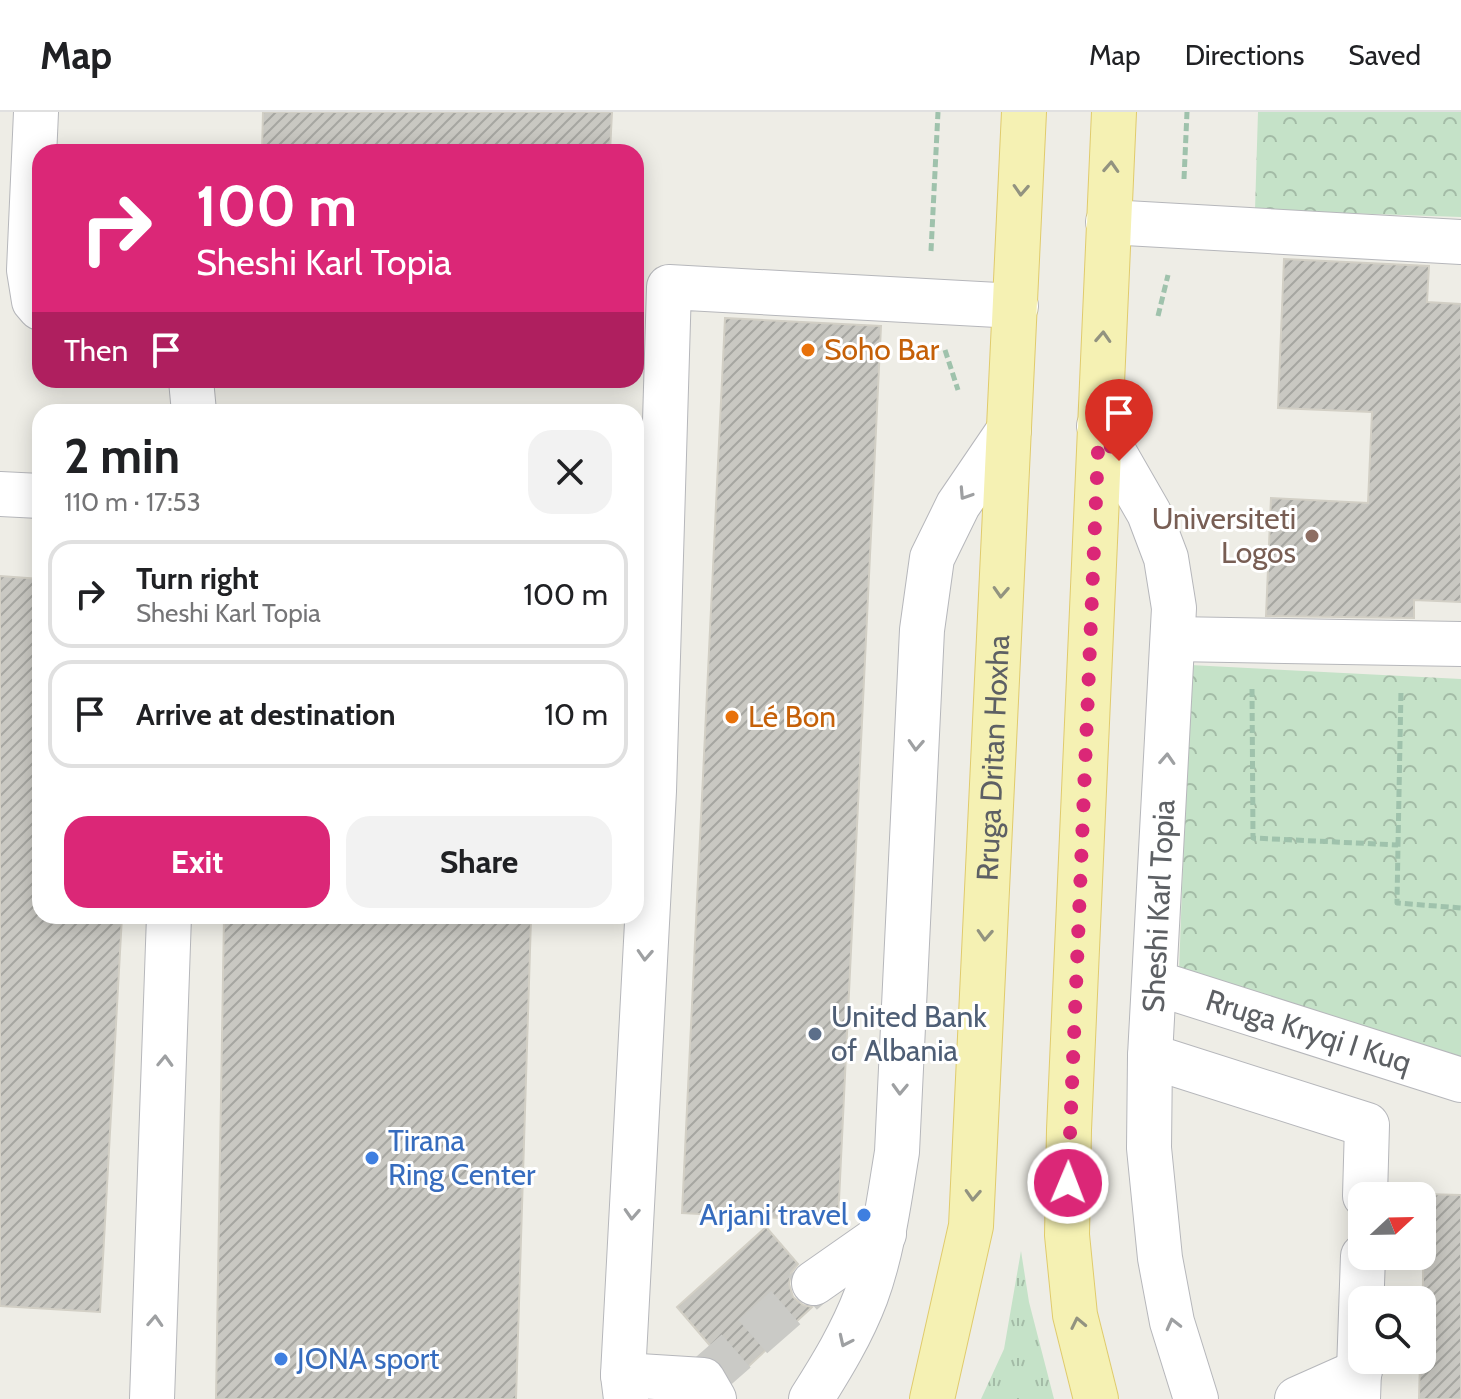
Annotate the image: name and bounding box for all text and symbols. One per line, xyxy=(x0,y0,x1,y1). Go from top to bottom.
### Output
text: Map xyxy=(40,32,112,79)
text: Map xyxy=(1089,38,1141,72)
text: Directions xyxy=(1185,38,1304,72)
text: Saved xyxy=(1348,38,1421,72)
one-way arrow xyxy=(1103,160,1120,173)
text: 100 m xyxy=(196,172,357,240)
icon: right xyxy=(64,176,168,280)
one-way arrow xyxy=(1013,184,1030,197)
text: Sheshi Karl Topia xyxy=(196,240,452,284)
icon: arrive xyxy=(144,328,188,372)
one-way arrow xyxy=(1094,330,1111,343)
place label: Soho Bar xyxy=(824,331,940,368)
text: Then xyxy=(64,332,128,369)
marker: Soho Bar xyxy=(799,341,817,359)
pin xyxy=(1085,379,1153,461)
icon: arrive xyxy=(1097,391,1141,435)
text: 2 min xyxy=(64,427,180,485)
button: close xyxy=(528,430,612,514)
one-way arrow xyxy=(959,485,974,500)
text: 110 m · 17:53 xyxy=(64,486,201,518)
place label: Universiteti Logos xyxy=(1152,500,1296,571)
marker: Universiteti Logos xyxy=(1303,527,1321,545)
text: Turn right xyxy=(136,560,259,597)
icon: right xyxy=(68,572,112,616)
text: 100 m xyxy=(523,576,608,613)
one-way arrow xyxy=(993,586,1010,599)
text: Sheshi Karl Topia xyxy=(136,597,321,629)
street label: Rruga Dritan Hoxha xyxy=(968,633,1017,882)
icon: arrive xyxy=(68,692,112,736)
text: Arrive at destination xyxy=(136,696,396,733)
text: 10 m xyxy=(544,696,608,733)
place label: Lé Bon xyxy=(748,698,836,735)
marker: Lé Bon xyxy=(723,708,741,726)
one-way arrow xyxy=(908,739,925,752)
one-way arrow xyxy=(1158,752,1175,765)
street label: Sheshi Karl Topia xyxy=(1134,798,1183,1013)
button: Exit xyxy=(64,816,330,908)
button: Share xyxy=(346,816,612,908)
one-way arrow xyxy=(977,929,994,942)
one-way arrow xyxy=(637,949,654,962)
street label: Rruga Kryqi I Kuq xyxy=(1201,981,1416,1081)
place label: United Bank of Albania xyxy=(831,998,987,1069)
marker: United Bank of Albania xyxy=(806,1025,824,1043)
one-way arrow xyxy=(156,1054,174,1067)
one-way arrow xyxy=(891,1083,908,1096)
place label: Tirana Ring Center xyxy=(388,1122,536,1193)
position arrow xyxy=(1026,1141,1110,1225)
marker: Tirana Ring Center xyxy=(363,1149,381,1167)
north arrow xyxy=(1348,1182,1436,1270)
map controls xyxy=(1348,1182,1436,1374)
one-way arrow xyxy=(965,1189,982,1202)
place label: Arjani travel xyxy=(699,1196,848,1233)
marker: Arjani travel xyxy=(855,1206,873,1224)
one-way arrow xyxy=(623,1208,640,1221)
button: search xyxy=(1348,1286,1436,1374)
one-way arrow xyxy=(147,1314,164,1327)
one-way arrow xyxy=(1070,1317,1087,1331)
one-way arrow xyxy=(1166,1318,1183,1332)
one-way arrow xyxy=(839,1333,855,1347)
place label: JONA sport xyxy=(296,1340,439,1377)
marker: JONA sport xyxy=(272,1350,290,1368)

